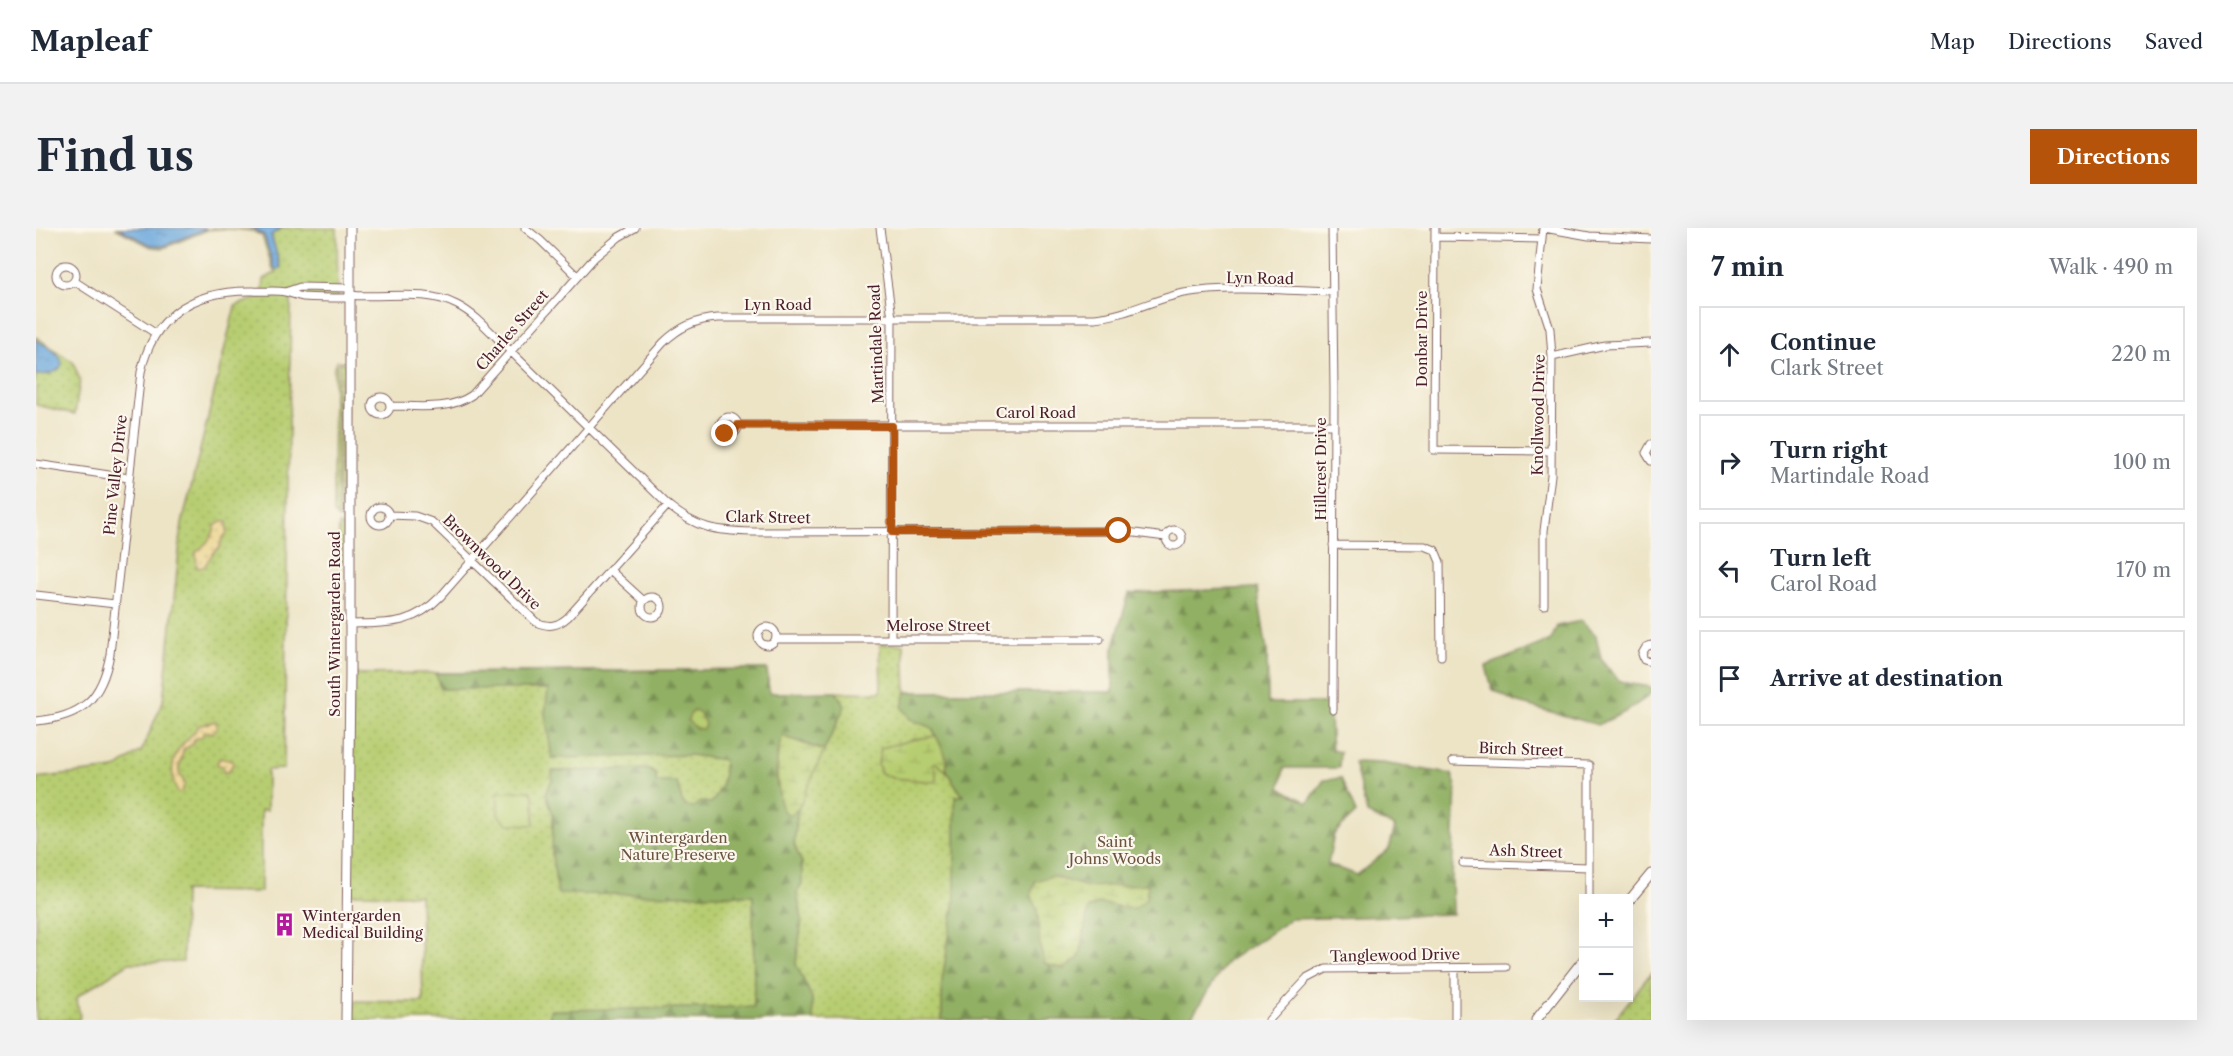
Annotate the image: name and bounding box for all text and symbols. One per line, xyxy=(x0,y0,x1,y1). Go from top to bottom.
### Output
text: Mapleaf xyxy=(30,24,149,58)
text: Map xyxy=(1930,29,1975,54)
text: Directions xyxy=(2008,29,2112,54)
text: Saved xyxy=(2145,29,2203,54)
button: Directions xyxy=(2030,129,2197,184)
text: Find us xyxy=(36,130,194,182)
text: 7 min xyxy=(1711,251,1784,283)
text: Walk · 490 m xyxy=(2049,255,2173,279)
street label: Lyn Road xyxy=(1226,268,1294,288)
street label: Martindale Road xyxy=(864,284,888,404)
street label: Charles Street xyxy=(472,285,553,374)
street label: Donbar Drive xyxy=(1412,291,1431,387)
street label: Lyn Road xyxy=(744,295,812,314)
text: Continue xyxy=(1770,329,1876,356)
icon: ahead xyxy=(1713,338,1746,371)
text: 220 m xyxy=(2111,342,2171,366)
street label: Knollwood Drive xyxy=(1527,354,1549,476)
text: Clark Street xyxy=(1770,356,1884,380)
street label: Carol Road xyxy=(996,403,1076,422)
street label: Pine Valley Drive xyxy=(99,414,131,536)
street label: Hillcrest Drive xyxy=(1311,417,1330,521)
route end xyxy=(711,420,737,446)
text: Turn right xyxy=(1770,437,1888,464)
icon: right xyxy=(1713,446,1746,479)
text: 100 m xyxy=(2113,450,2171,474)
text: Martindale Road xyxy=(1770,464,1929,488)
street label: Clark Street xyxy=(725,507,811,527)
street label: Brownwood Drive xyxy=(439,510,545,614)
route start xyxy=(1105,517,1131,543)
street label: South Wintergarden Road xyxy=(325,531,344,717)
text: Turn left xyxy=(1770,545,1871,572)
icon: left xyxy=(1713,554,1746,587)
text: 170 m xyxy=(2116,558,2171,582)
text: Carol Road xyxy=(1770,572,1877,596)
street label: Melrose Street xyxy=(886,616,991,635)
icon: arrive xyxy=(1713,662,1746,695)
text: Arrive at destination xyxy=(1770,665,2003,692)
street label: Birch Street xyxy=(1478,738,1564,760)
park label: Wintergarden Nature Preserve xyxy=(621,828,735,864)
park label: Saint Johns Woods xyxy=(1067,832,1161,868)
street label: Ash Street xyxy=(1488,840,1564,862)
map controls xyxy=(1579,894,1633,1002)
button: + xyxy=(1579,894,1633,948)
place label: Wintergarden Medical Building xyxy=(301,906,423,942)
building icon: Wintergarden Medical Building xyxy=(271,911,297,937)
street label: Tanglewood Drive xyxy=(1330,944,1460,966)
button: − xyxy=(1579,948,1633,1002)

